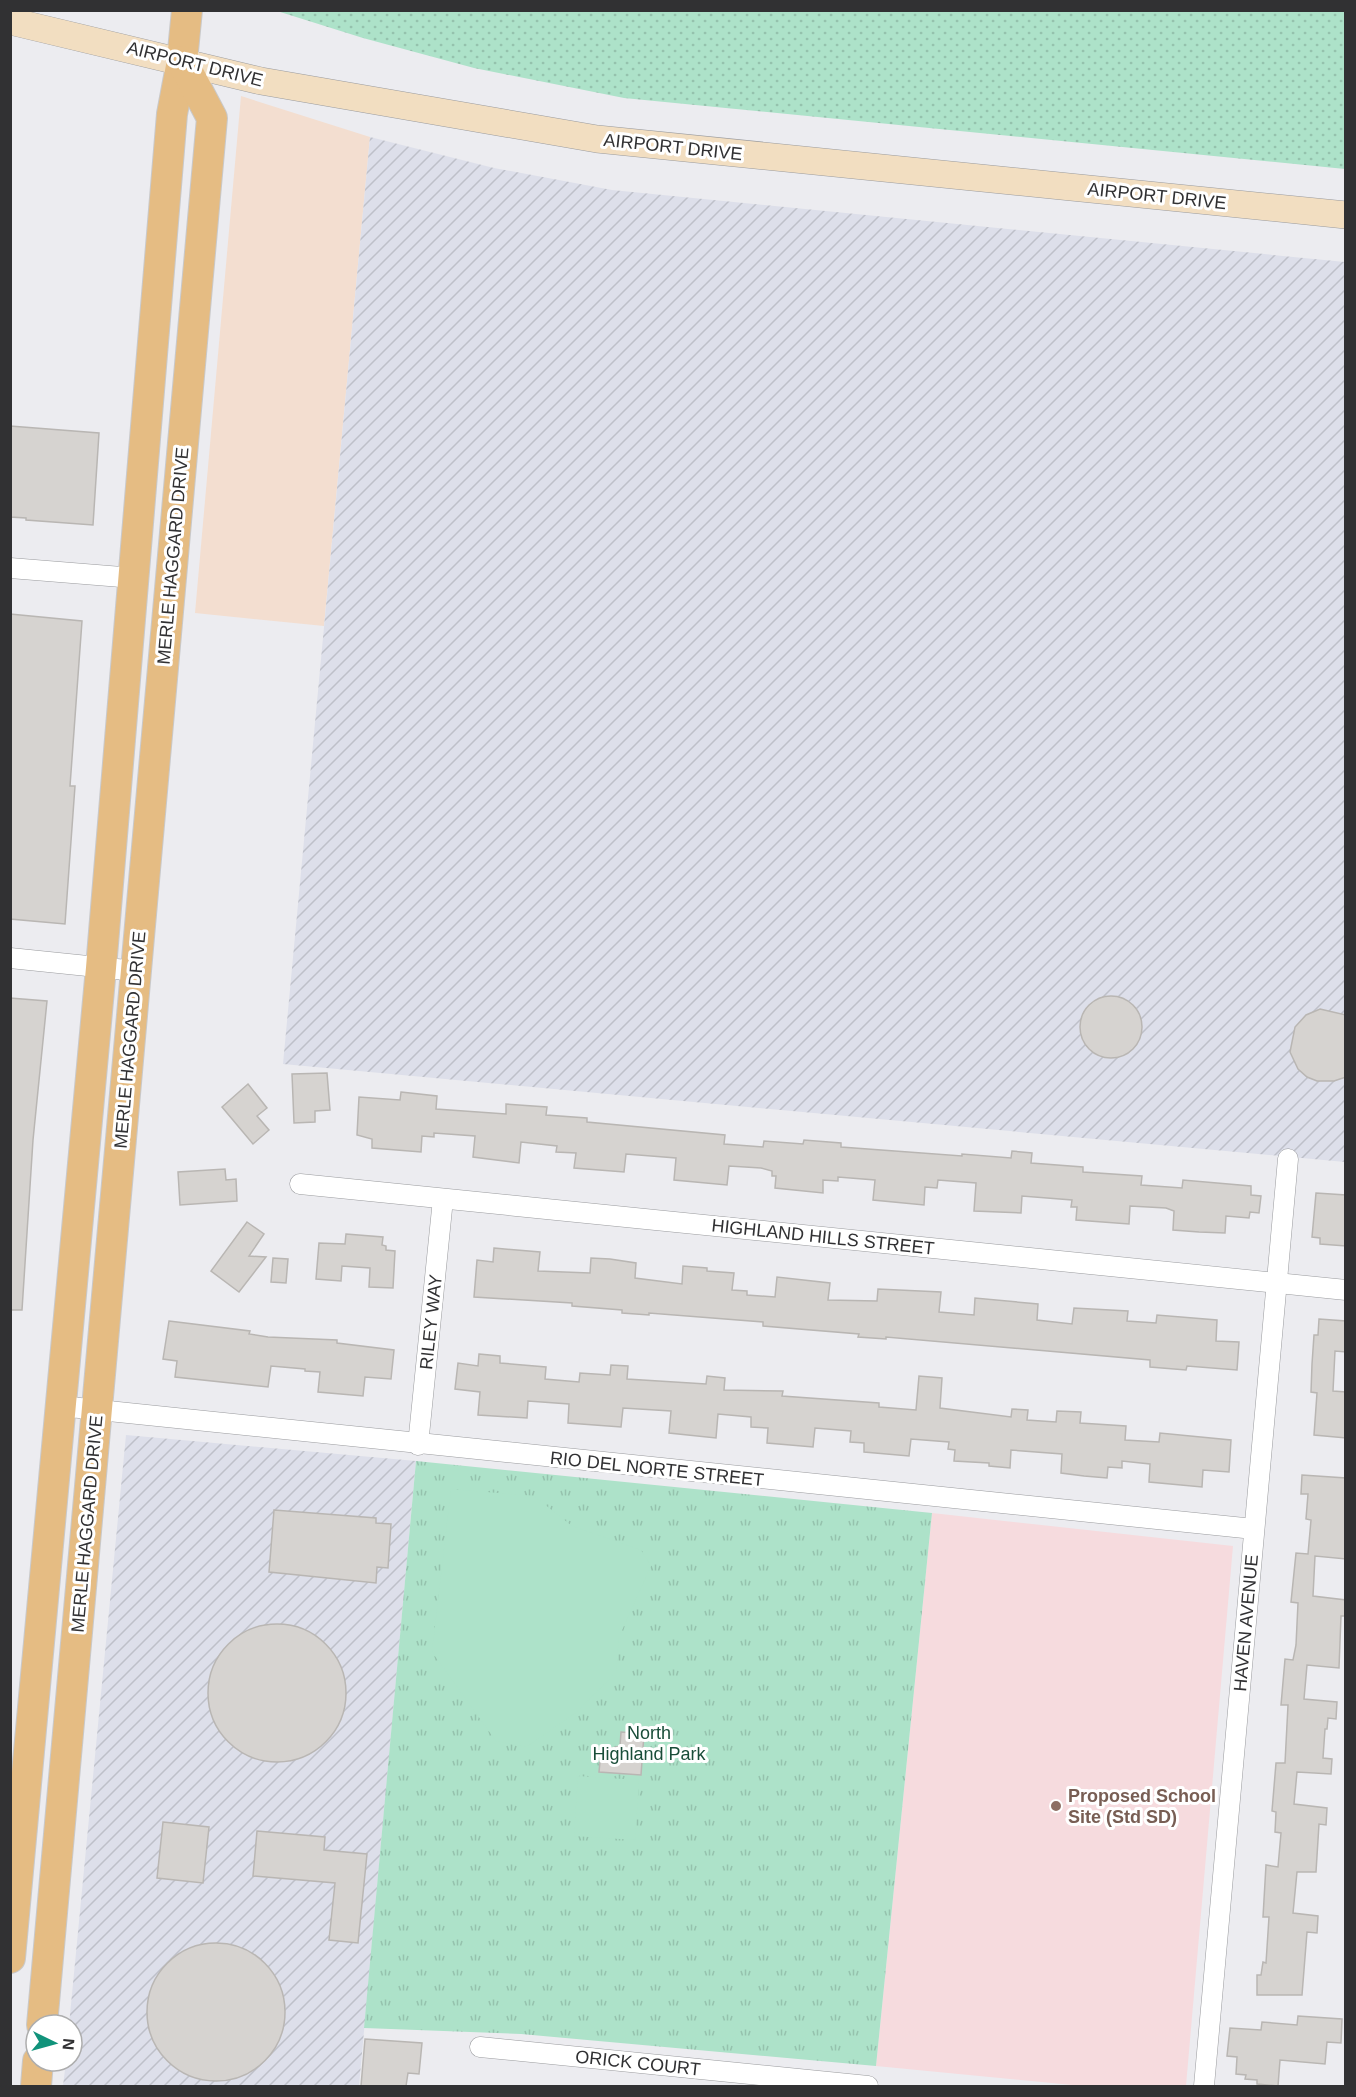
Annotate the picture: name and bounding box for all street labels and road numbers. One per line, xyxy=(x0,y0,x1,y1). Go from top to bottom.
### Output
street label: AIRPORT DRIVE xyxy=(125,37,265,91)
street label: AIRPORT DRIVE xyxy=(603,130,743,164)
street label: AIRPORT DRIVE xyxy=(1087,179,1227,213)
street label: MERLE HAGGARD DRIVE xyxy=(154,447,192,665)
street label: MERLE HAGGARD DRIVE xyxy=(111,931,149,1149)
street label: HIGHLAND HILLS STREET xyxy=(711,1215,935,1259)
street label: RILEY WAY xyxy=(416,1273,446,1371)
street label: MERLE HAGGARD DRIVE xyxy=(68,1415,106,1633)
street label: RIO DEL NORTE STREET xyxy=(549,1448,765,1490)
street label: HAVEN AVENUE xyxy=(1230,1554,1262,1692)
street label: ORICK COURT xyxy=(574,2046,702,2080)

